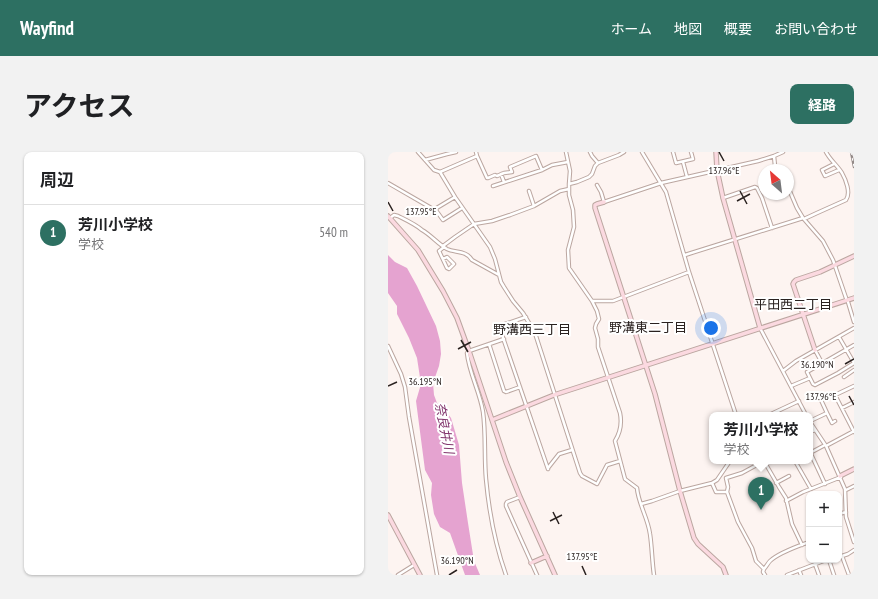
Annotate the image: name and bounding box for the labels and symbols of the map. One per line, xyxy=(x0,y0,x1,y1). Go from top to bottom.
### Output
text: 137.96°E xyxy=(708,164,740,177)
north arrow xyxy=(758,164,794,200)
text: 137.95°E xyxy=(405,205,437,218)
district label: 平田西二丁目 xyxy=(754,296,832,313)
your location xyxy=(701,318,721,338)
district label: 野溝東二丁目 xyxy=(609,319,687,336)
district label: 野溝西三丁目 xyxy=(493,321,571,338)
text: 36.190°N xyxy=(800,358,834,371)
text: 36.195°N xyxy=(408,375,442,388)
text: 137.96°E xyxy=(805,390,837,403)
water label: 奈良井川 xyxy=(431,401,458,457)
pin: 1 xyxy=(748,477,774,510)
text: 137.95°E xyxy=(566,550,598,563)
text: 36.190°N xyxy=(440,554,474,567)

